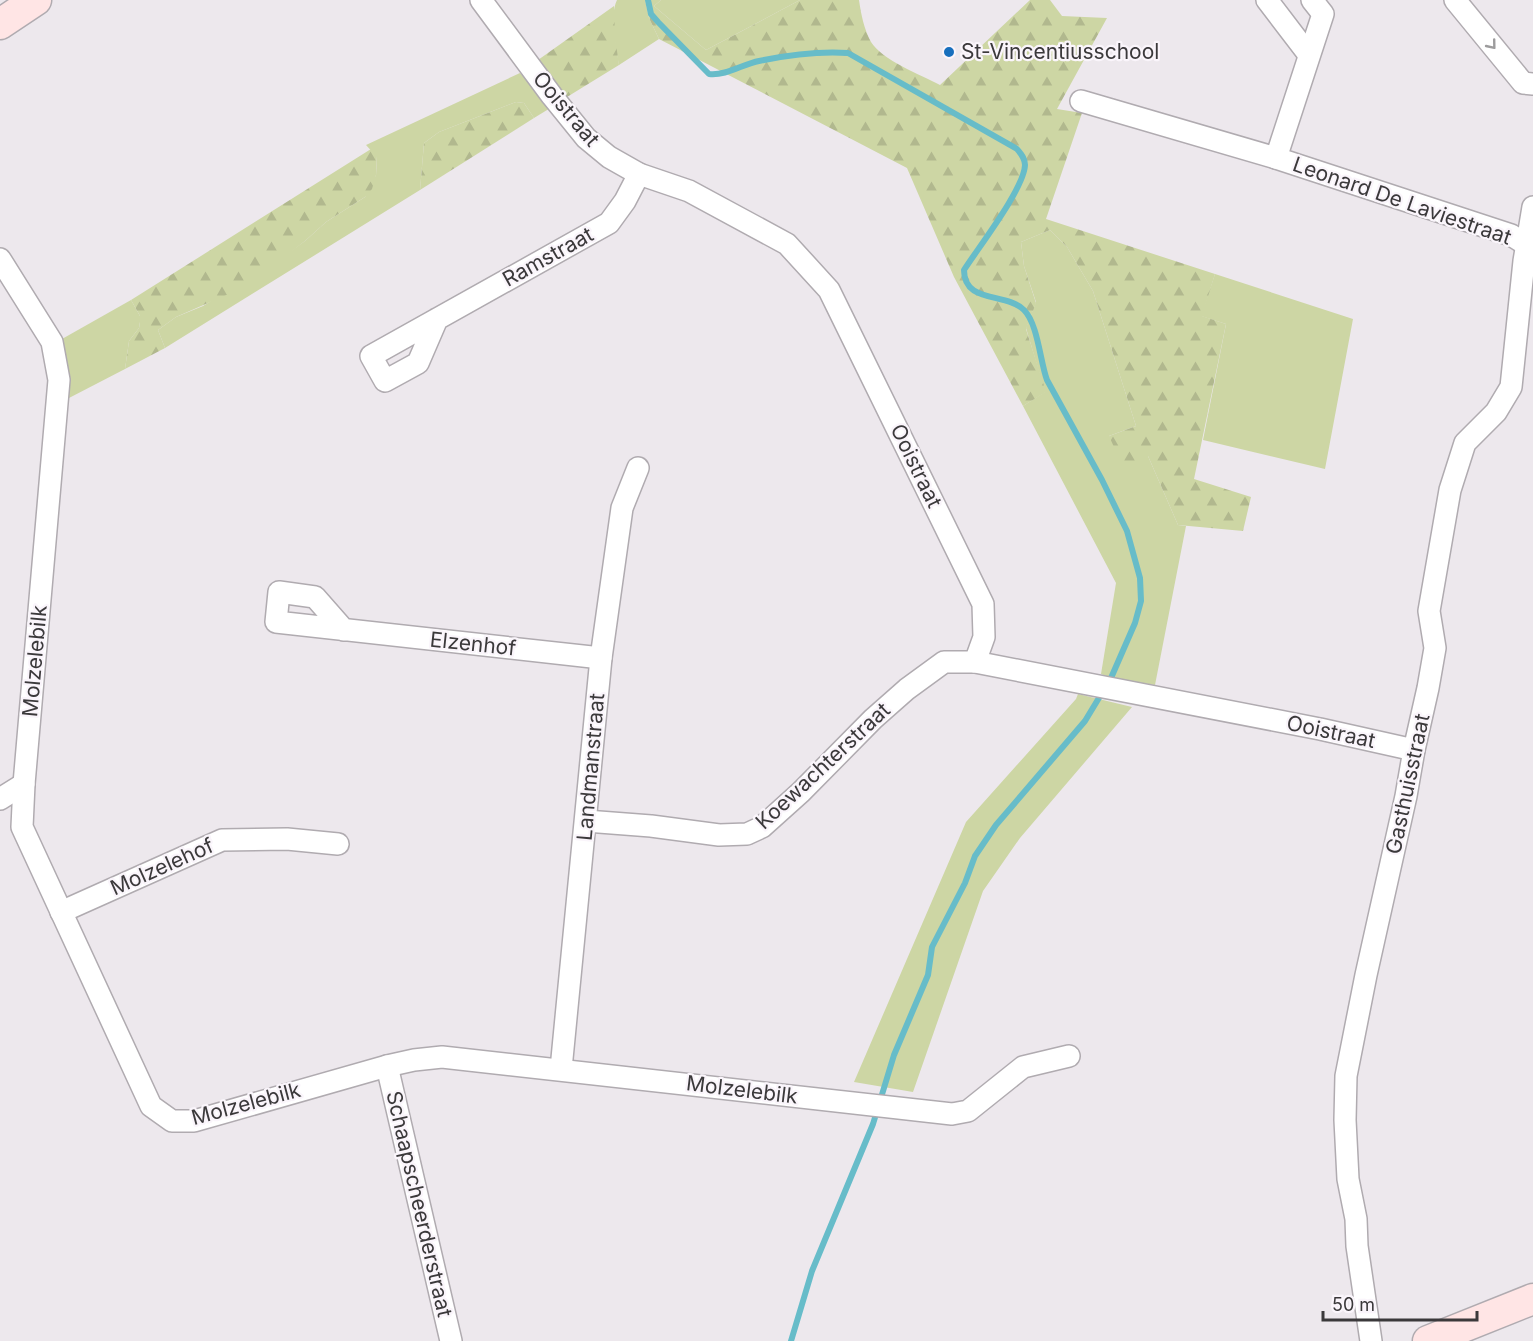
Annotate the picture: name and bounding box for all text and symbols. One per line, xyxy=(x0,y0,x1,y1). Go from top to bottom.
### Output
one-way arrow xyxy=(1485,38,1496,49)
place label: St-Vincentiusschool xyxy=(961,39,1159,64)
marker: St-Vincentiusschool xyxy=(942,45,956,59)
street label: Ooistraat xyxy=(528,66,605,151)
street label: Leonard De Laviestraat xyxy=(1290,151,1515,250)
street label: Ramstraat xyxy=(498,221,598,292)
street label: Ooistraat xyxy=(885,420,947,512)
street label: Molzelebilk xyxy=(17,604,52,718)
street label: Elzenhof xyxy=(429,627,518,660)
street label: Landmanstraat xyxy=(572,692,609,842)
street label: Koewachterstraat xyxy=(750,697,895,834)
street label: Ooistraat xyxy=(1284,710,1378,753)
street label: Gasthuisstraat xyxy=(1380,711,1435,856)
street label: Molzelehof xyxy=(106,833,217,900)
street label: Molzelebilk xyxy=(685,1070,800,1109)
street label: Molzelebilk xyxy=(189,1077,304,1130)
street label: Schaapscheerderstraat xyxy=(381,1088,458,1319)
scale bar xyxy=(1323,1284,1478,1322)
text: 50 m xyxy=(1332,1294,1375,1315)

